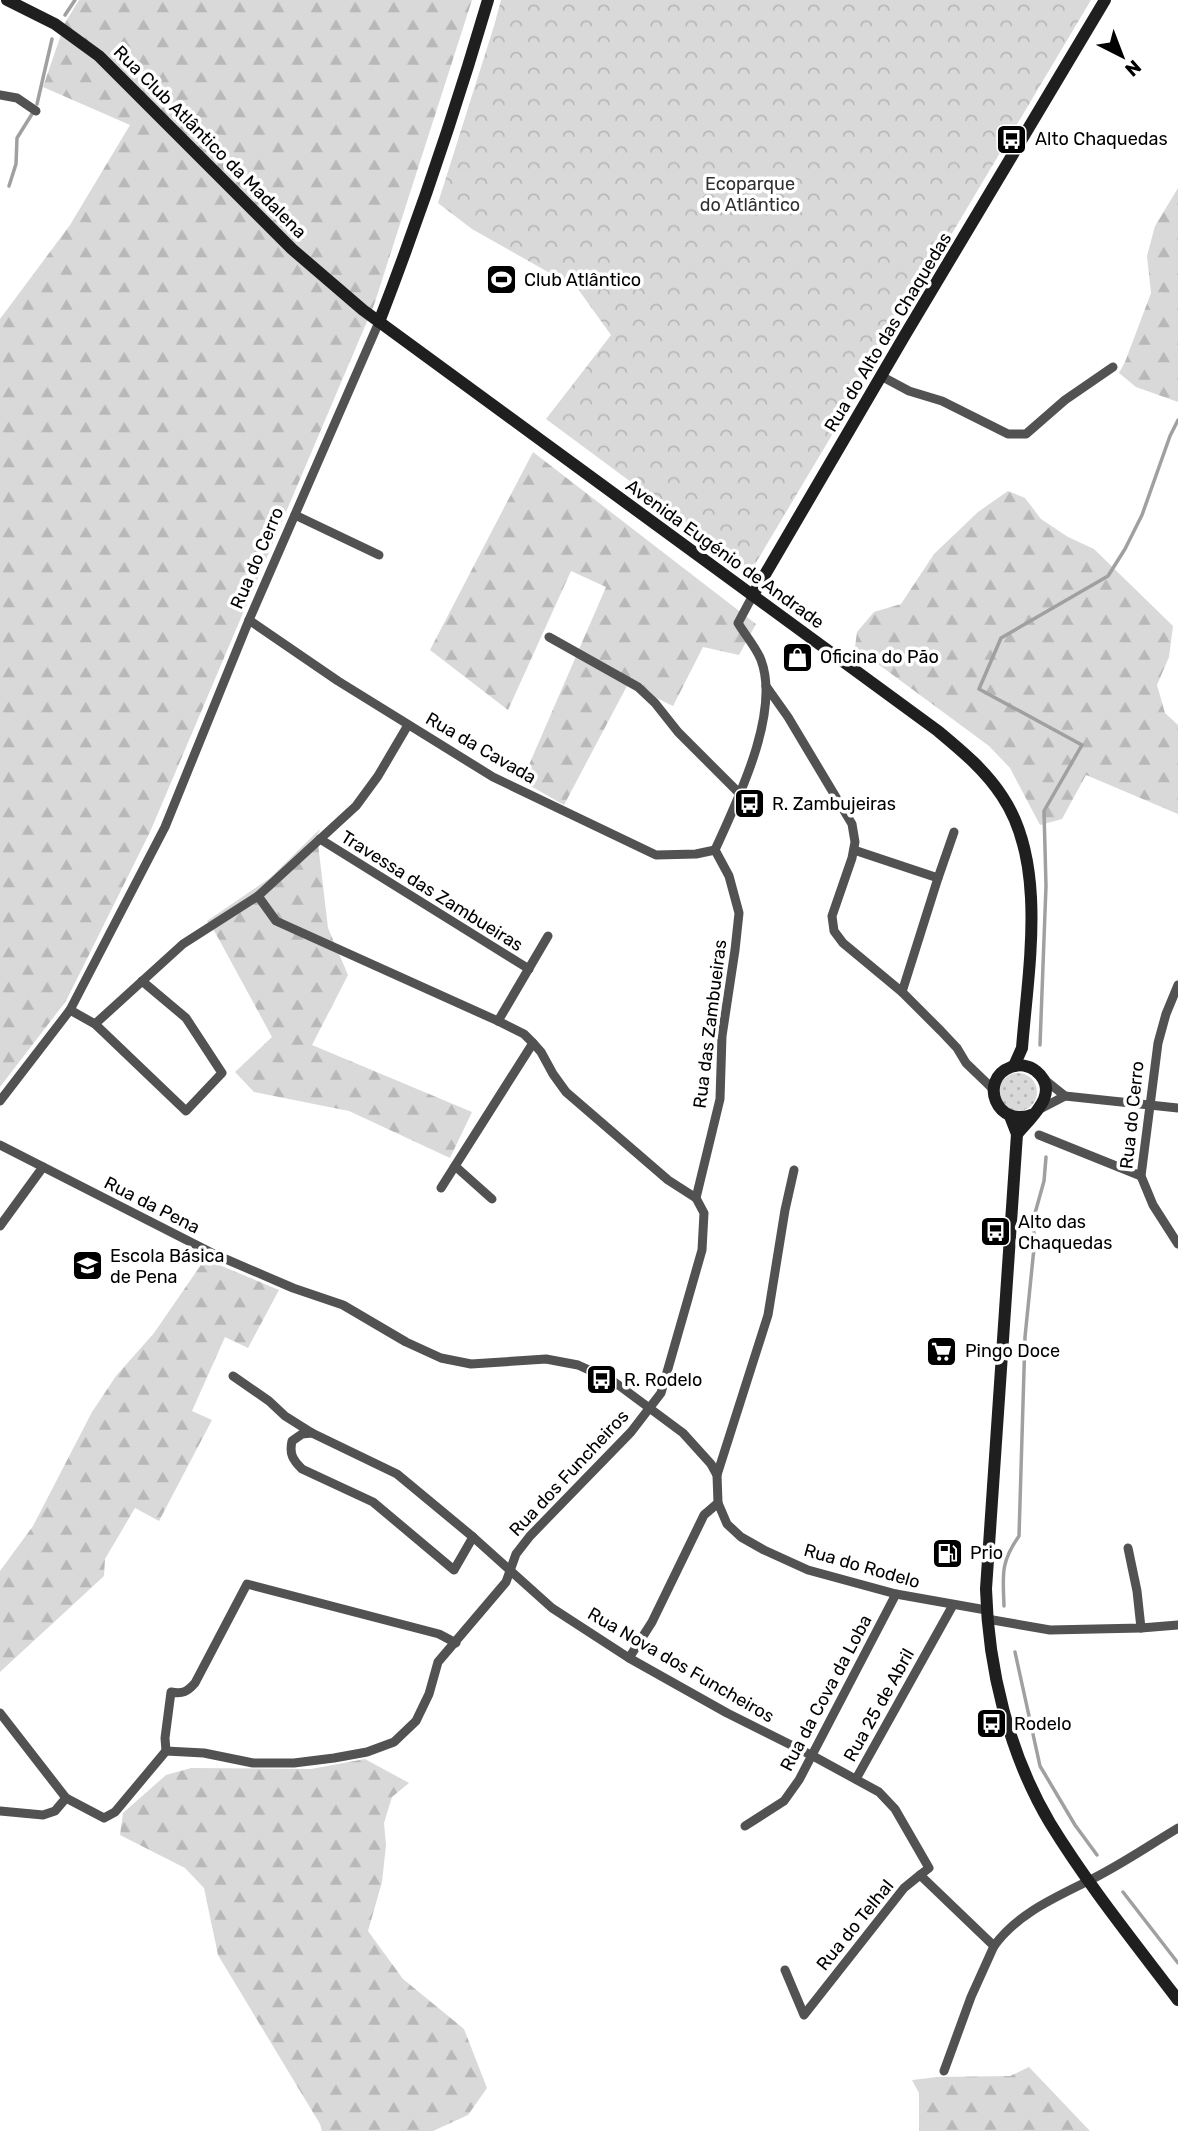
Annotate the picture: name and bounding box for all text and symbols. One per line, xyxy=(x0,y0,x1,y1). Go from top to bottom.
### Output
north arrow xyxy=(1087,21,1157,91)
street label: Rua Club Atlântico da Madalena xyxy=(109,41,311,243)
text: N xyxy=(1120,55,1146,81)
bus stop icon: Alto Chaquedas xyxy=(995,122,1029,156)
place label: Alto Chaquedas xyxy=(1035,128,1168,150)
park label: Ecoparque do Atlântico xyxy=(700,173,800,216)
street label: Rua do Alto das Chaquedas xyxy=(820,228,956,436)
sports icon: Club Atlântico xyxy=(484,263,518,297)
place label: Club Atlântico xyxy=(524,269,641,291)
street label: Avenida Eugénio de Andrade xyxy=(622,475,828,633)
street label: Rua do Cerro xyxy=(226,504,288,612)
shop icon: Oficina do Pão xyxy=(780,640,814,674)
place label: Oficina do Pão xyxy=(820,646,939,668)
street label: Rua da Cavada xyxy=(422,707,540,789)
bus stop icon: R. Zambujeiras xyxy=(732,787,766,821)
place label: R. Zambujeiras xyxy=(772,793,896,815)
street label: Travessa das Zambueiras xyxy=(337,826,527,956)
street label: Rua das Zambueiras xyxy=(689,938,731,1110)
street label: Rua do Cerro xyxy=(1115,1060,1149,1170)
street label: Rua da Pena xyxy=(100,1172,204,1238)
place label: Alto das Chaquedas xyxy=(1018,1211,1112,1254)
bus stop icon: Alto das Chaquedas xyxy=(978,1215,1012,1249)
place label: Escola Básica de Pena xyxy=(110,1245,224,1288)
school or university icon: Escola Básica de Pena xyxy=(70,1249,104,1283)
supermarket icon: Pingo Doce xyxy=(925,1334,959,1368)
place label: Pingo Doce xyxy=(965,1340,1060,1362)
bus stop icon: R. Rodelo xyxy=(584,1363,618,1397)
place label: R. Rodelo xyxy=(624,1369,702,1391)
street label: Rua dos Funcheiros xyxy=(505,1405,633,1541)
fuel station icon: Prio xyxy=(930,1536,964,1570)
street label: Rua do Rodelo xyxy=(801,1539,923,1593)
place label: Prio xyxy=(970,1542,1003,1564)
street label: Rua Nova dos Funcheiros xyxy=(584,1603,778,1727)
street label: Rua da Cova da Loba xyxy=(775,1611,877,1775)
street label: Rua 25 de Abril xyxy=(839,1645,919,1765)
bus stop icon: Rodelo xyxy=(974,1707,1008,1741)
place label: Rodelo xyxy=(1014,1713,1072,1735)
street label: Rua do Telhal xyxy=(812,1875,898,1975)

